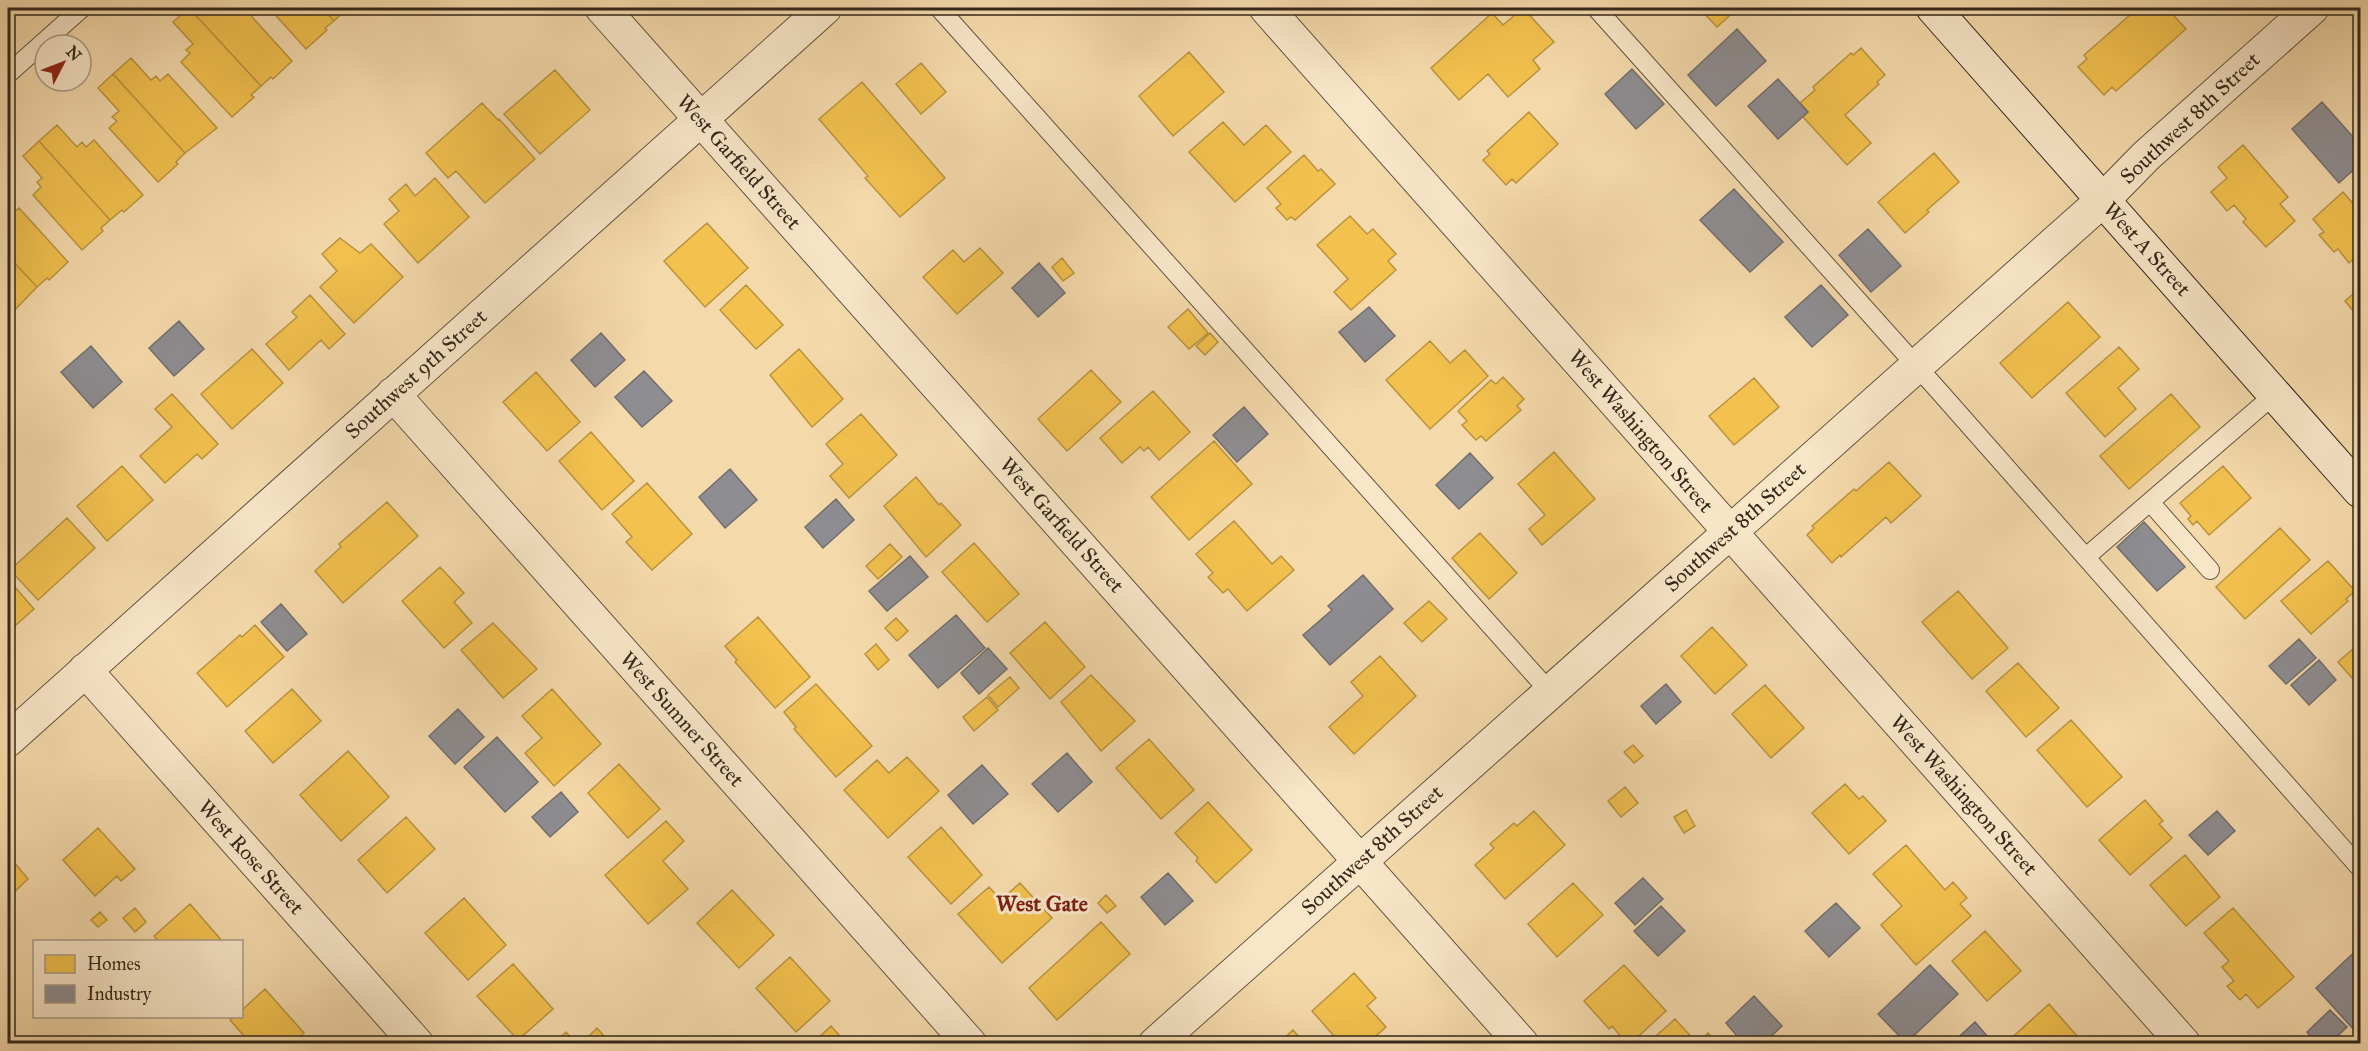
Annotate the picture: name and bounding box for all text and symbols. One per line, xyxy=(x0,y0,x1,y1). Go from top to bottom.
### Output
north arrow xyxy=(33,33,93,93)
text: N xyxy=(62,42,86,65)
street label: Southwest 8th Street xyxy=(2115,46,2266,190)
street label: West Garfield Street xyxy=(671,89,807,236)
street label: West A Street xyxy=(2098,196,2197,302)
street label: Southwest 9th Street xyxy=(340,303,493,445)
street label: West Washington Street xyxy=(1563,344,1719,518)
street label: West Garfield Street xyxy=(994,452,1130,599)
street label: Southwest 8th Street xyxy=(1659,456,1812,597)
street label: West Sumner Street xyxy=(614,646,750,792)
street label: West Washington Street xyxy=(1885,709,2044,881)
street label: Southwest 8th Street xyxy=(1296,779,1449,920)
street label: West Rose Street xyxy=(193,794,310,920)
district label: West Gate xyxy=(996,890,1088,917)
legend xyxy=(33,940,243,1018)
text: Homes xyxy=(87,953,141,975)
text: Industry xyxy=(87,983,152,1005)

